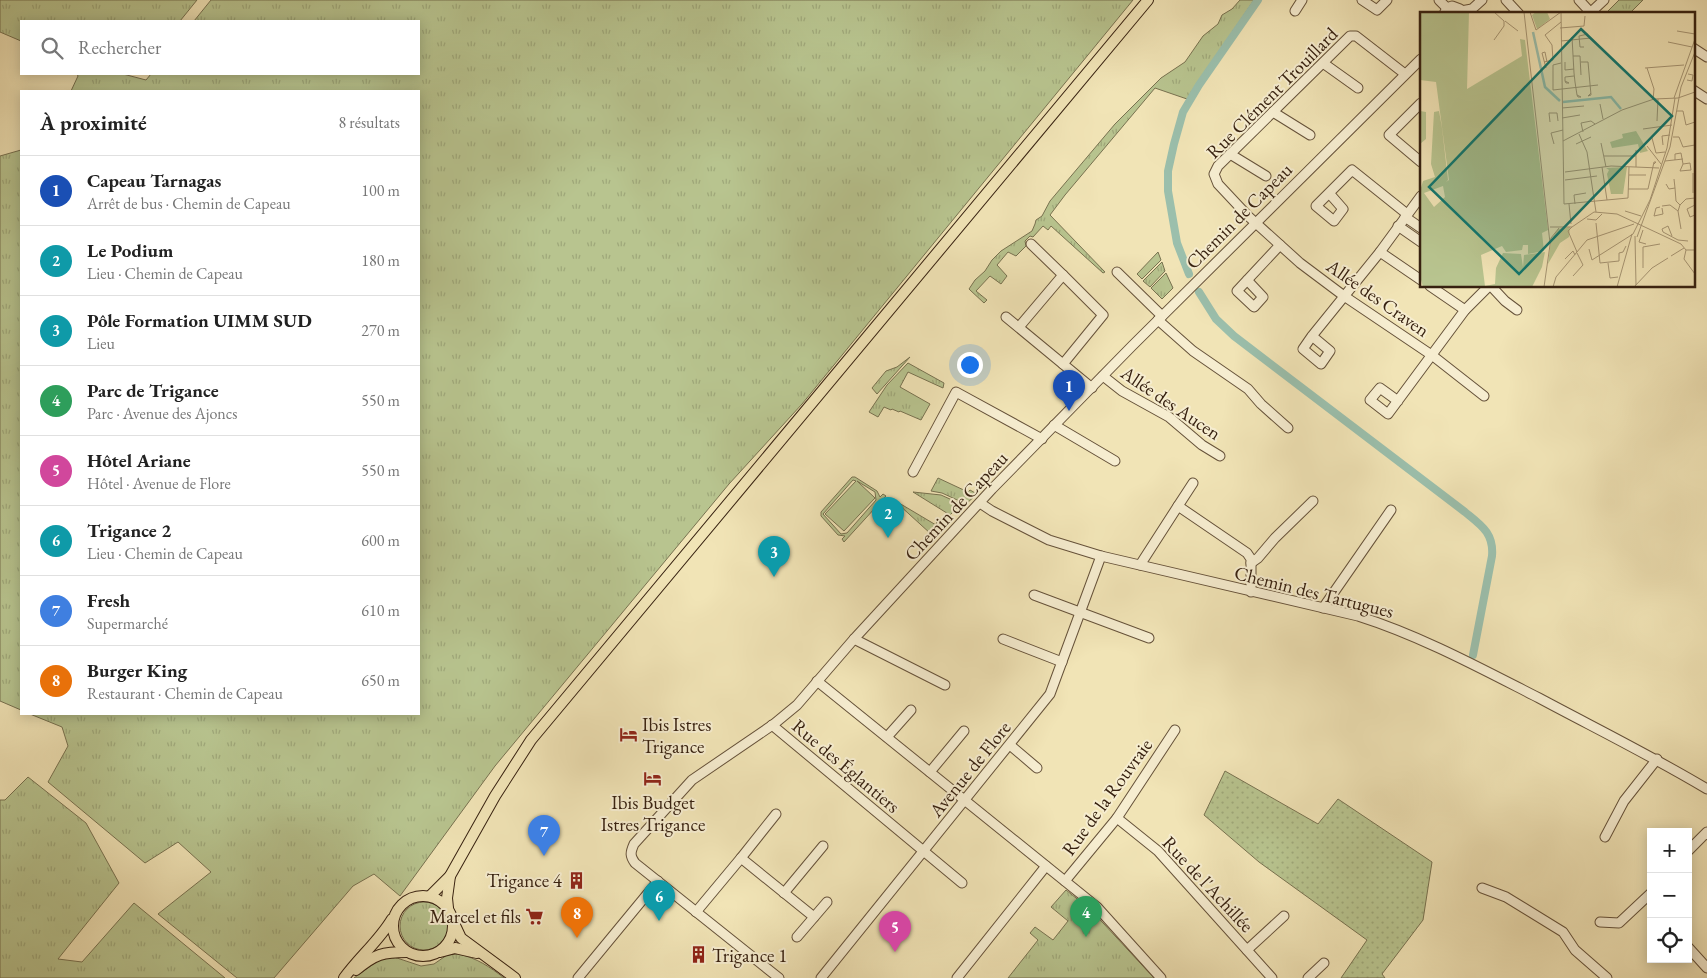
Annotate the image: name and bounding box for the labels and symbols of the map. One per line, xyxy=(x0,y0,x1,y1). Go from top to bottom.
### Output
inset map xyxy=(1420,12,1694,288)
street label: Rue Clément Trouillard xyxy=(1201,22,1343,164)
street label: Chemin de Capeau xyxy=(1180,157,1298,275)
street label: Allée des Craven xyxy=(1321,253,1434,343)
your location xyxy=(957,352,983,378)
street label: Allée des Aucen xyxy=(1115,360,1226,446)
pin: 1 xyxy=(1053,370,1085,411)
street label: Chemin de Capeau xyxy=(899,446,1013,566)
pin: 2 xyxy=(872,497,904,538)
pin: 3 xyxy=(758,536,790,577)
street label: Chemin des Tartugues xyxy=(1232,560,1396,624)
place label: Ibis Istres Trigance xyxy=(642,712,711,759)
street label: Rue des Églantiers xyxy=(787,714,905,818)
street label: Avenue de Flore xyxy=(923,716,1016,823)
hotel icon: Ibis Istres Trigance xyxy=(618,725,638,745)
street label: Rue de la Rouvraie xyxy=(1056,733,1158,861)
hotel icon: Ibis Budget Istres Trigance xyxy=(643,769,663,789)
place label: Ibis Budget Istres Trigance xyxy=(601,790,705,837)
pin: 7 xyxy=(528,815,560,856)
street label: Rue de l'Achillée xyxy=(1157,830,1259,938)
place label: Trigance 4 xyxy=(487,868,563,893)
building icon: Trigance 4 xyxy=(566,870,586,890)
pin: 6 xyxy=(643,880,675,921)
pin: 4 xyxy=(1070,896,1102,937)
pin: 8 xyxy=(561,897,593,938)
place label: Marcel et fils xyxy=(429,904,521,929)
supermarket icon: Marcel et fils xyxy=(525,906,545,926)
pin: 5 xyxy=(879,911,911,952)
place label: Trigance 1 xyxy=(712,943,787,968)
building icon: Trigance 1 xyxy=(688,945,708,965)

